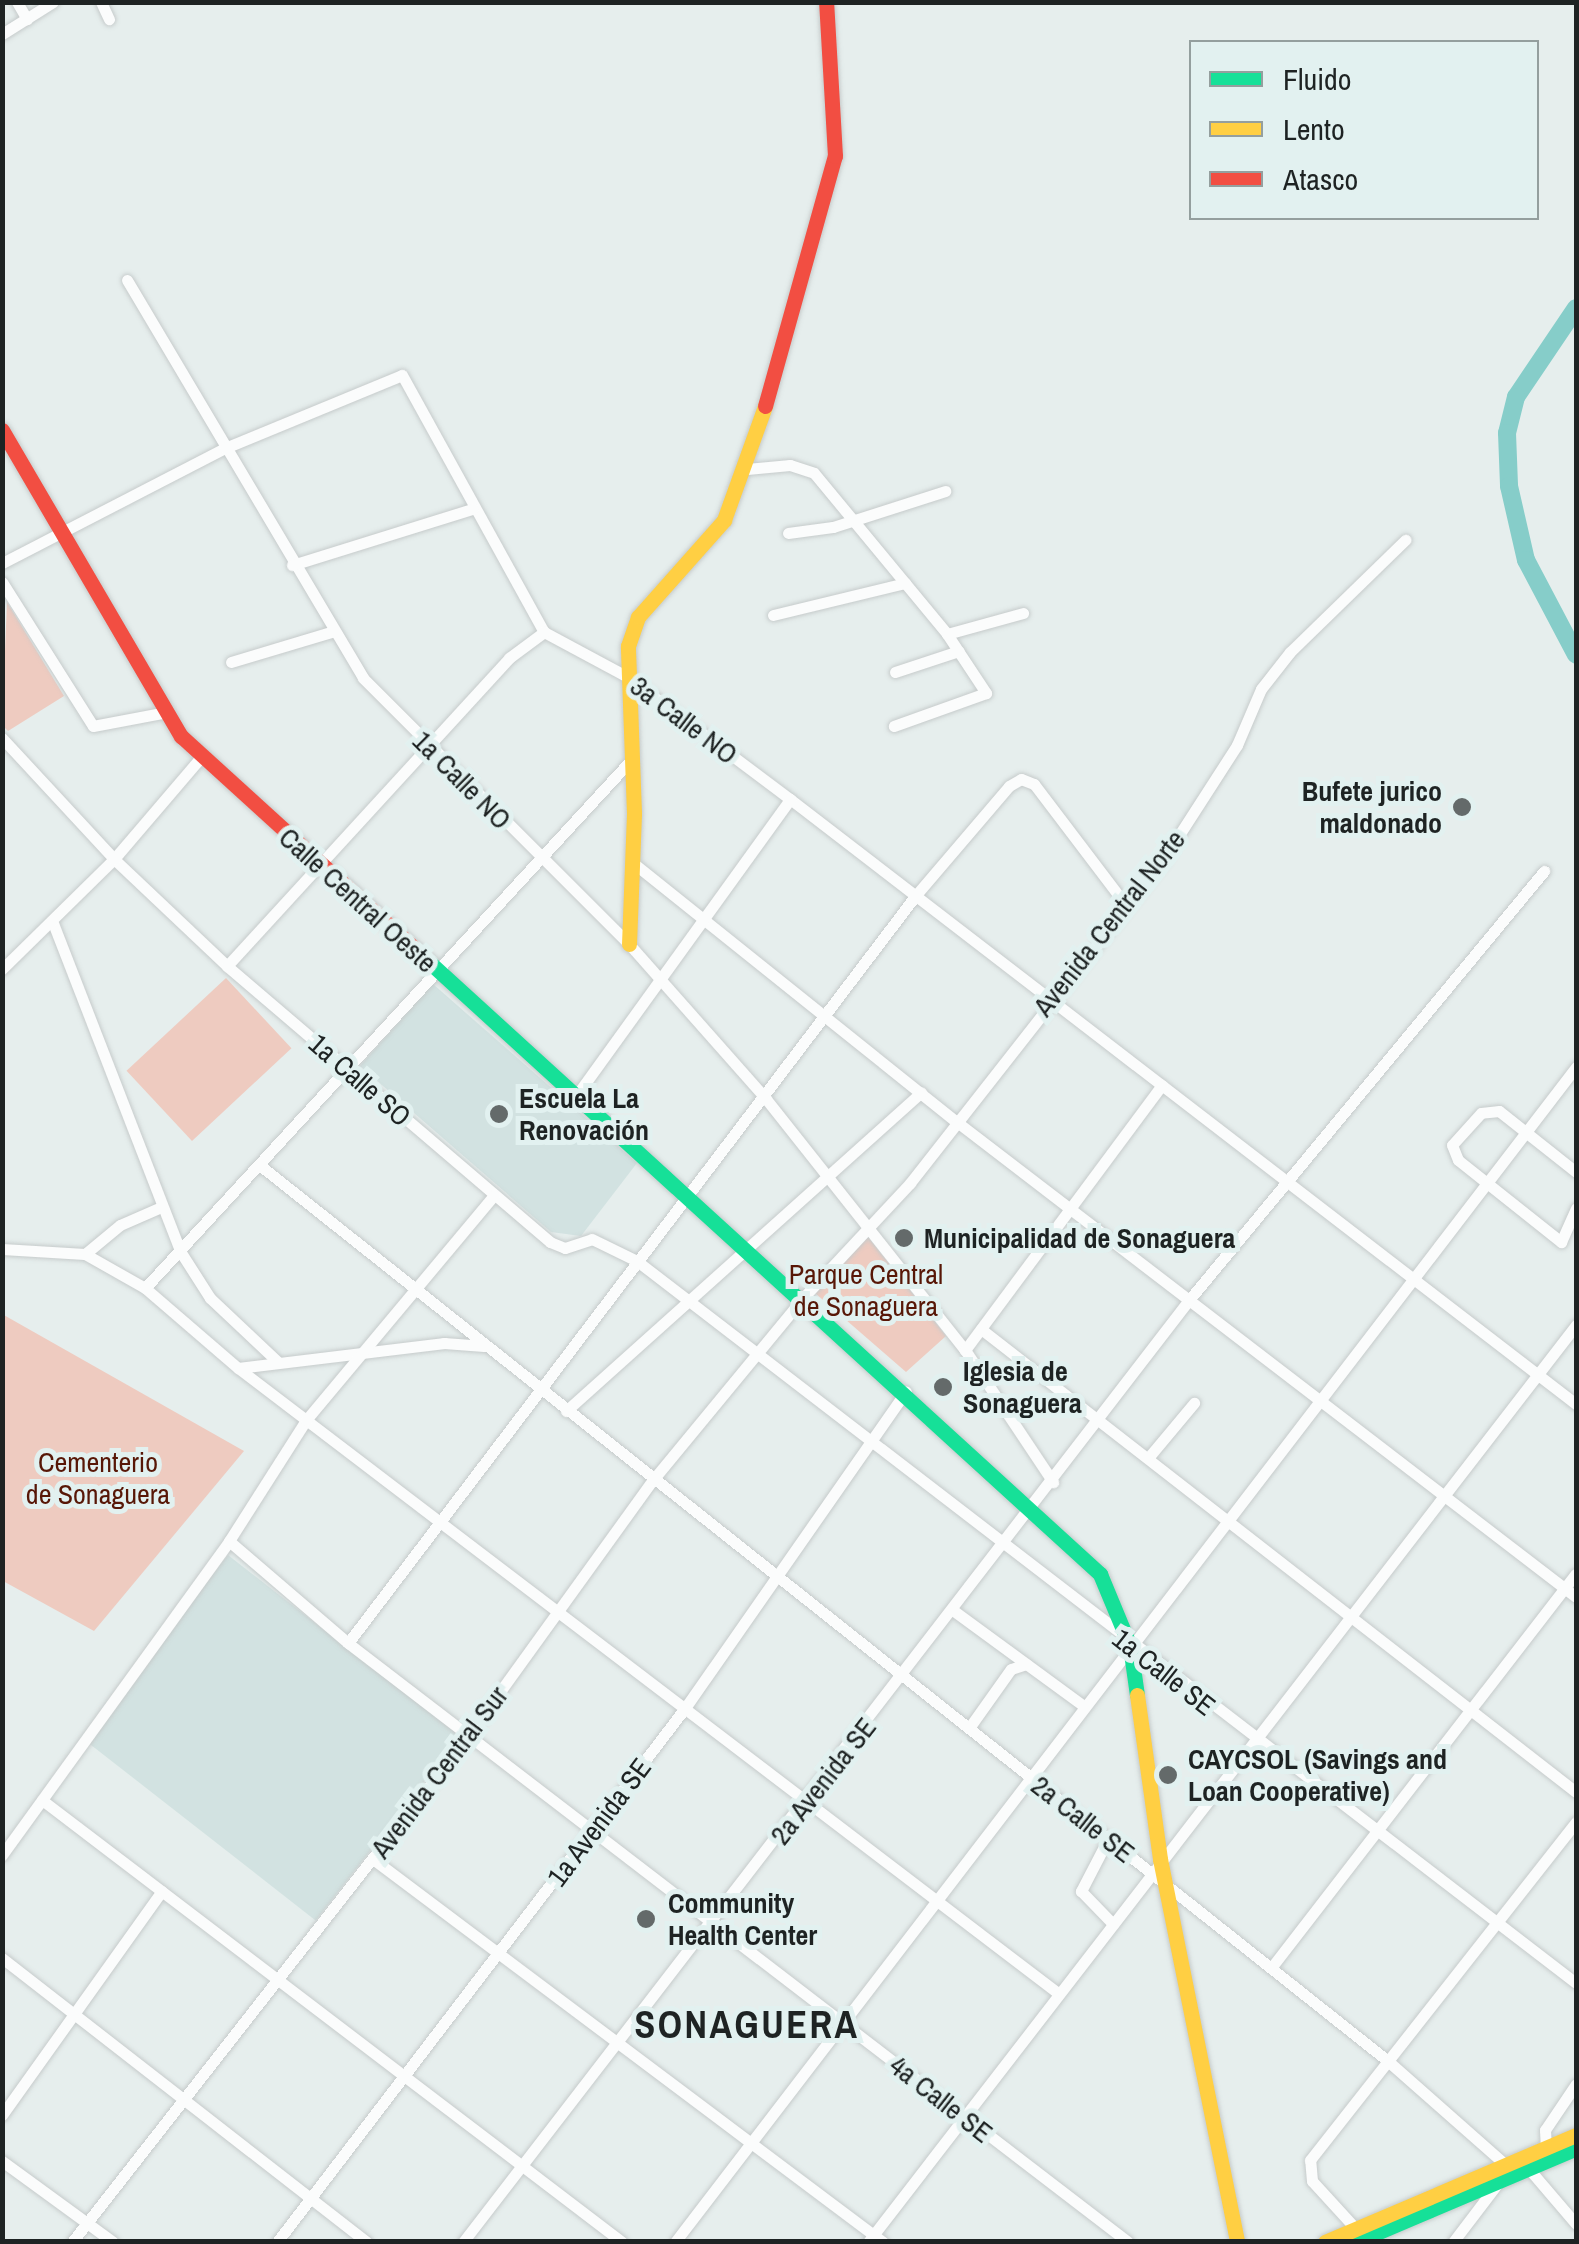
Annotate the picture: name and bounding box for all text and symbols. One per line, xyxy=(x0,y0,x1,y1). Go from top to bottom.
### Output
legend xyxy=(1189,40,1539,220)
text: Fluido xyxy=(1283,59,1351,99)
text: Lento xyxy=(1283,109,1345,149)
text: Atasco xyxy=(1283,159,1358,199)
street label: 3a Calle NO xyxy=(624,669,744,771)
street label: 1a Calle NO xyxy=(406,724,518,836)
place label: Bufete jurico maldonado xyxy=(1302,774,1442,840)
marker: Bufete jurico maldonado xyxy=(1451,796,1473,818)
street label: Calle Central Oeste xyxy=(272,820,444,980)
street label: Avenida Central Norte xyxy=(1026,823,1192,1023)
street label: 1a Calle SO xyxy=(302,1027,418,1133)
place label: Escuela La Renovación xyxy=(519,1081,649,1147)
marker: Escuela La Renovación xyxy=(488,1103,510,1125)
place label: Municipalidad de Sonaguera xyxy=(924,1221,1235,1255)
marker: Municipalidad de Sonaguera xyxy=(893,1227,915,1249)
park label: Parque Central de Sonaguera xyxy=(789,1257,943,1323)
place label: Iglesia de Sonaguera xyxy=(963,1354,1082,1420)
marker: Iglesia de Sonaguera xyxy=(932,1376,954,1398)
park label: Cementerio de Sonaguera xyxy=(26,1445,170,1511)
street label: 1a Calle SE xyxy=(1106,1621,1222,1723)
street label: Avenida Central Sur xyxy=(363,1679,515,1865)
street label: 2a Avenida SE xyxy=(763,1710,883,1852)
place label: CAYCSOL (Savings and Loan Cooperative) xyxy=(1188,1742,1447,1808)
street label: 1a Avenida SE xyxy=(540,1751,658,1893)
marker: CAYCSOL (Savings and Loan Cooperative) xyxy=(1157,1764,1179,1786)
street label: 2a Calle SE xyxy=(1025,1768,1141,1870)
place label: Community Health Center xyxy=(668,1886,817,1952)
marker: Community Health Center xyxy=(633,1906,659,1932)
district label: SONAGUERA xyxy=(634,2002,860,2048)
street label: 4a Calle SE xyxy=(883,2048,999,2150)

